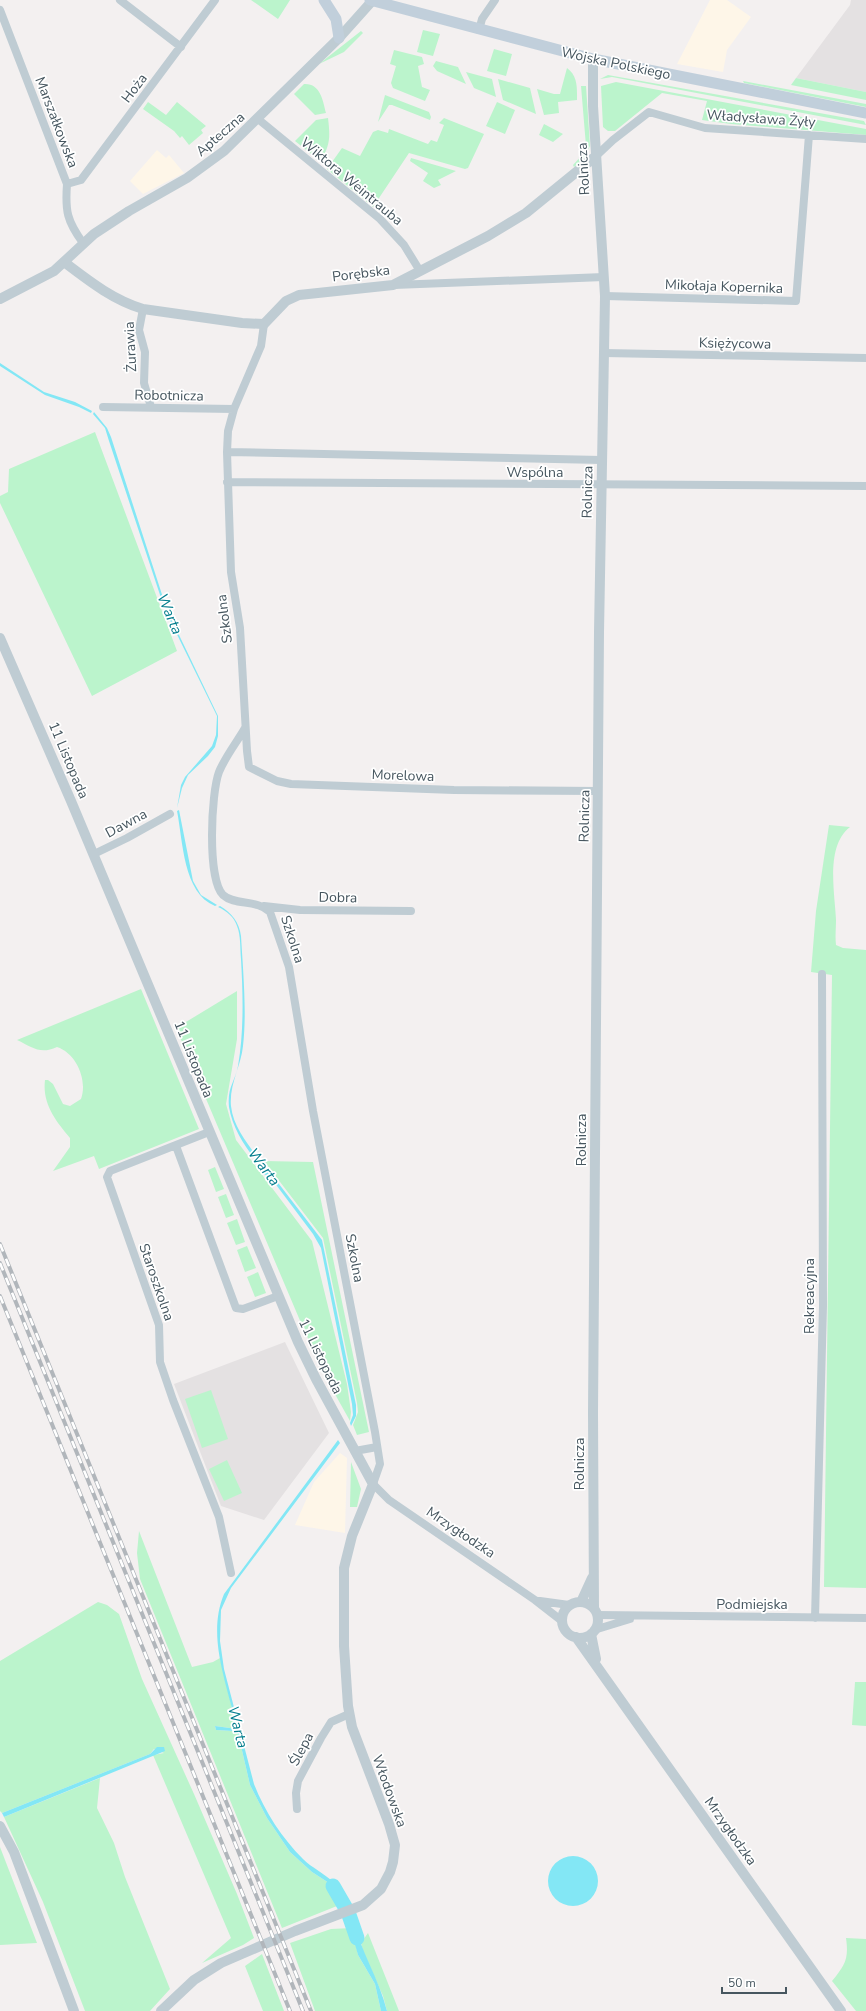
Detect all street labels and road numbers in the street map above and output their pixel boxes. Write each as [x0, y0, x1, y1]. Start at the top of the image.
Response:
street label: Wojska Polskiego [560, 43, 672, 84]
street label: Hoża [117, 70, 152, 107]
street label: Marszałkowska [30, 74, 83, 170]
street label: Władysława Żyły [706, 105, 817, 132]
street label: Apteczna [192, 108, 249, 161]
street label: Wiktora Weintrauba [297, 133, 407, 230]
street label: Rolnicza [573, 142, 594, 196]
street label: Porębska [331, 261, 391, 286]
street label: Mikołaja Kopernika [665, 275, 783, 298]
street label: Żurawia [120, 321, 141, 373]
street label: Księżycowa [699, 333, 771, 354]
street label: Robotnicza [134, 385, 204, 406]
street label: Wspólna [507, 463, 563, 482]
street label: Rolnicza [578, 466, 597, 518]
street label: Szkolna [212, 593, 237, 645]
street label: 11 Listopada [44, 719, 93, 802]
street label: Morelowa [371, 765, 435, 786]
street label: Rolnicza [575, 790, 594, 842]
street label: Dawna [102, 805, 151, 842]
street label: Dobra [318, 888, 358, 907]
street label: Szkolna [276, 913, 309, 965]
street label: 11 Listopada [169, 1018, 218, 1101]
street label: Rolnicza [572, 1114, 591, 1166]
street label: Szkolna [340, 1232, 369, 1284]
street label: Staroszkolna [134, 1241, 179, 1323]
street label: Rekreacyjna [800, 1258, 819, 1334]
street label: 11 Listopada [294, 1315, 347, 1397]
street label: Rolnicza [570, 1438, 589, 1490]
street label: Mrzygłodzka [422, 1502, 499, 1563]
street label: Podmiejska [716, 1595, 788, 1614]
street label: Ślepa [285, 1729, 318, 1769]
street label: Włodowska [368, 1752, 411, 1830]
street label: Mrzygłodzka [700, 1793, 761, 1869]

